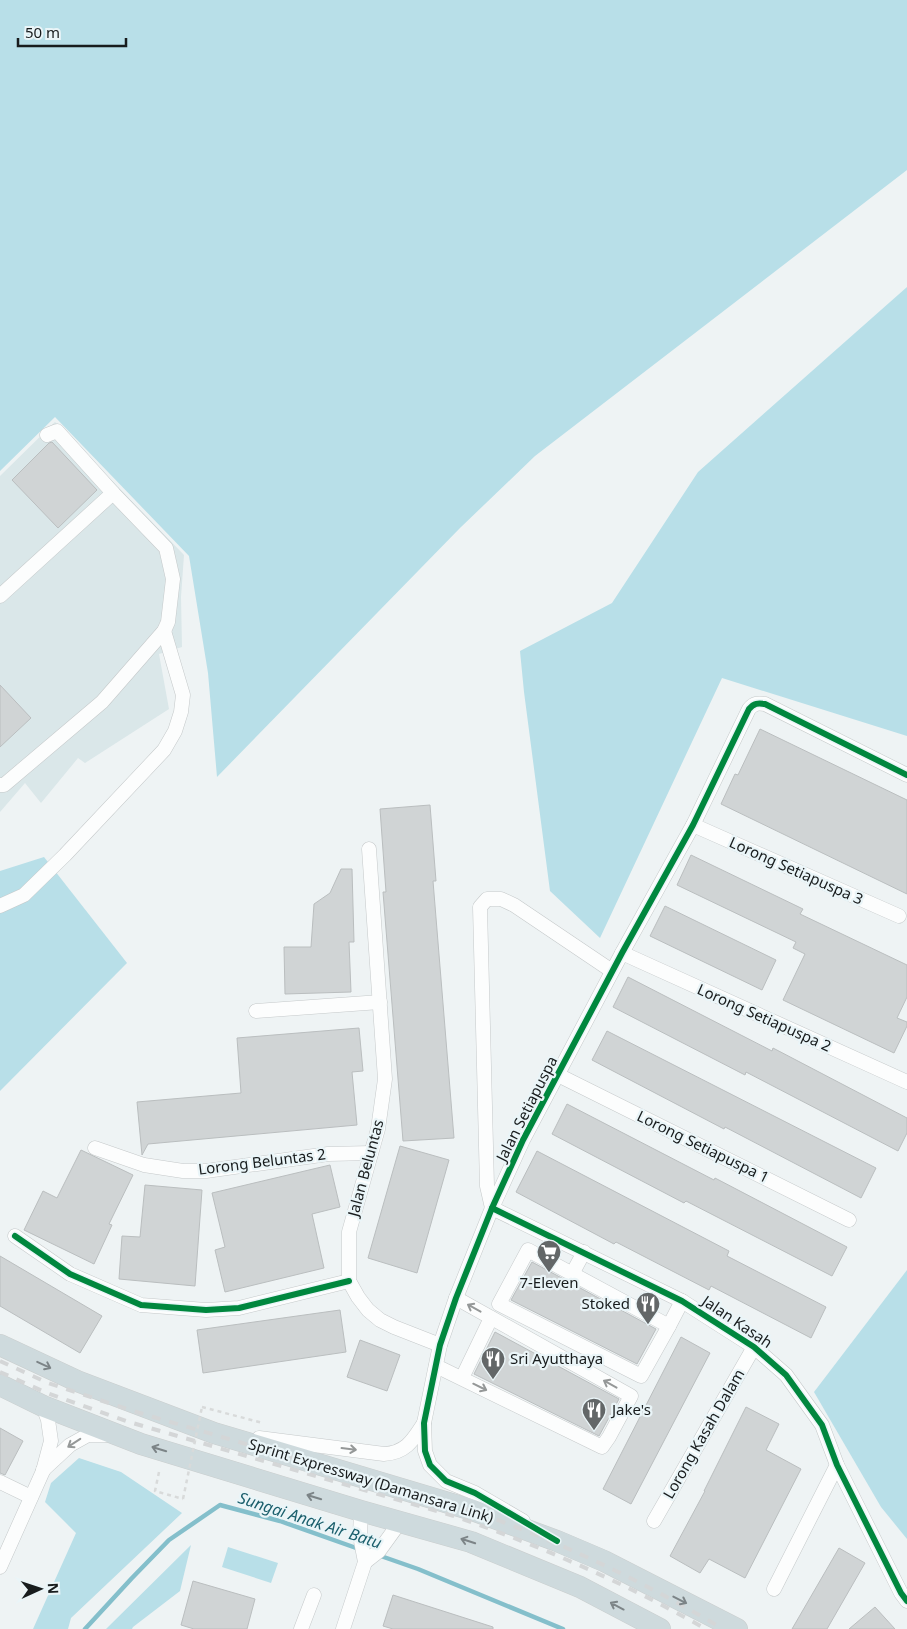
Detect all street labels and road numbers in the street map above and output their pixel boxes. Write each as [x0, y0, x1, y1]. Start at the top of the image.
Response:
street label: Lorong Setiapuspa 3 [726, 832, 866, 909]
street label: Lorong Setiapuspa 2 [694, 979, 834, 1056]
street label: Jalan Setiapuspa [490, 1052, 561, 1166]
street label: Lorong Setiapuspa 1 [634, 1105, 773, 1187]
street label: Jalan Beluntas [342, 1117, 388, 1220]
street label: Lorong Beluntas 2 [197, 1143, 327, 1179]
street label: Jalan Kasah [697, 1289, 777, 1352]
street label: Lorong Kasah Dalam [658, 1365, 748, 1502]
street label: Sprint Expressway (Damansara Link) [246, 1433, 496, 1527]

